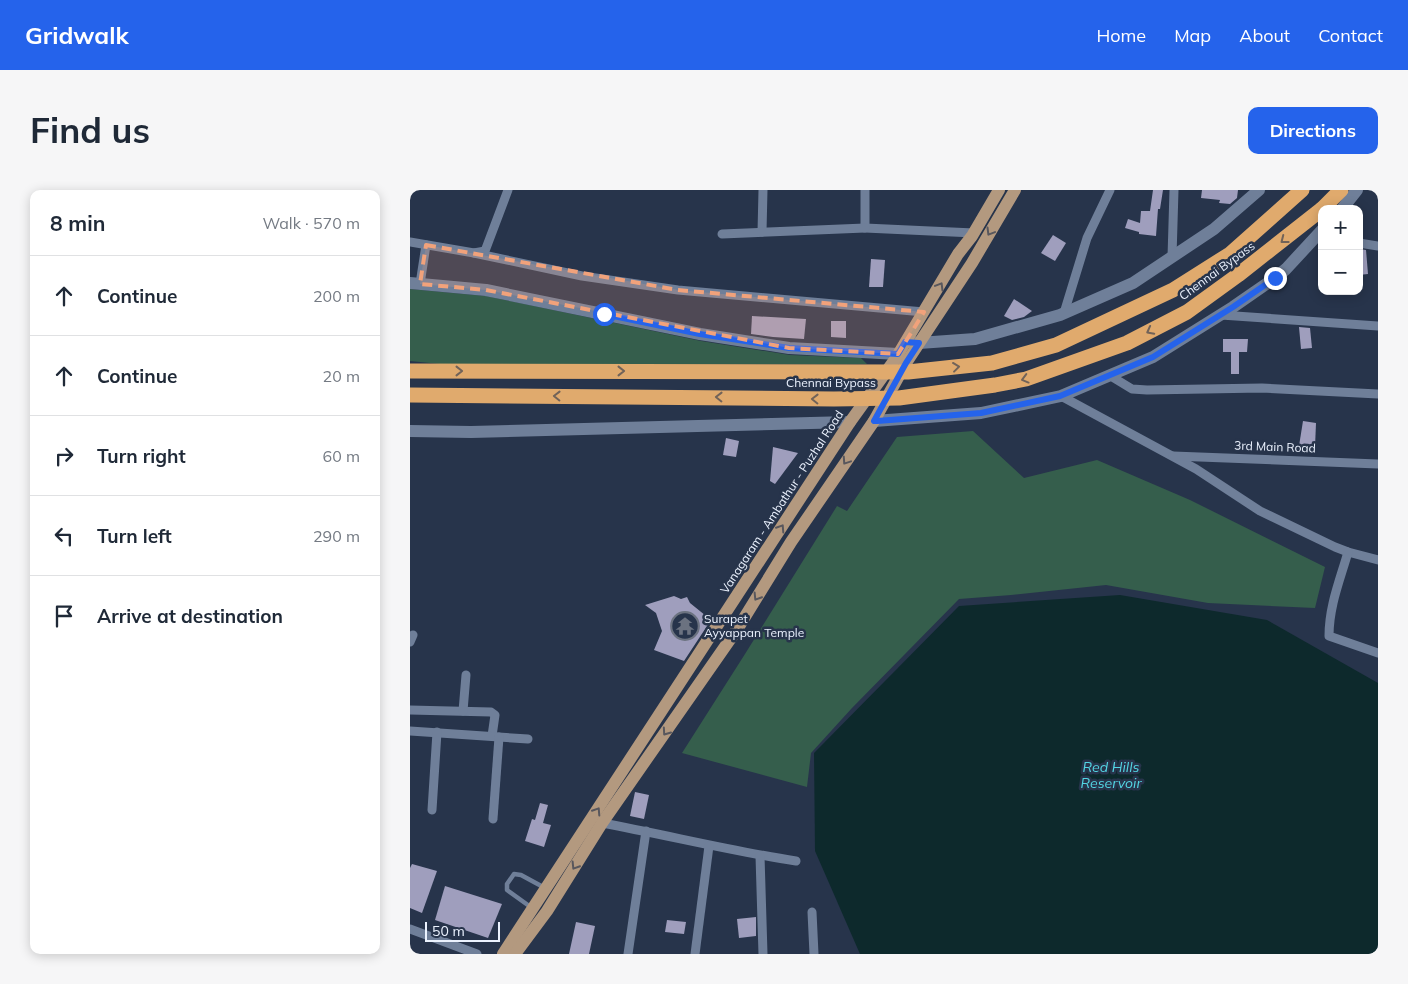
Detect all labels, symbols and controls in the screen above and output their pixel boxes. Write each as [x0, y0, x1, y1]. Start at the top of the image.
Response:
text: Gridwalk [25, 20, 129, 50]
text: Home [1096, 24, 1146, 47]
text: Map [1174, 24, 1211, 47]
text: About [1239, 24, 1290, 47]
text: Contact [1318, 24, 1383, 47]
button: Directions [1248, 107, 1378, 154]
text: Find us [30, 108, 150, 152]
map controls [1318, 205, 1363, 295]
button: + [1318, 205, 1363, 250]
text: 8 min [50, 210, 105, 236]
text: Walk · 570 m [262, 213, 360, 233]
one-way arrow [987, 227, 997, 236]
one-way arrow [1281, 234, 1290, 242]
street label: Chennai Bypass [1176, 238, 1257, 303]
button: − [1318, 250, 1363, 295]
route end [1264, 267, 1287, 290]
icon: ahead [50, 282, 78, 310]
one-way arrow [933, 282, 943, 291]
text: Continue [97, 284, 177, 308]
text: 200 m [313, 286, 360, 306]
route start [593, 303, 616, 326]
one-way arrow [1146, 325, 1155, 335]
icon: ahead [50, 362, 78, 390]
one-way arrow [952, 362, 960, 373]
text: Continue [97, 364, 177, 388]
text: 20 m [323, 366, 360, 386]
one-way arrow [455, 366, 463, 376]
one-way arrow [618, 366, 625, 376]
one-way arrow [1021, 373, 1029, 383]
street label: Chennai Bypass [786, 375, 876, 390]
one-way arrow [552, 391, 560, 401]
one-way arrow [715, 392, 722, 402]
one-way arrow [811, 394, 818, 404]
street label: Vanagaram - Ambathur - Puzhal Road [717, 407, 846, 596]
street label: 3rd Main Road [1234, 438, 1316, 455]
icon: right [50, 442, 78, 470]
text: Turn right [97, 444, 186, 468]
text: 60 m [323, 446, 360, 466]
one-way arrow [843, 456, 852, 465]
icon: left [50, 522, 78, 550]
text: Turn left [97, 524, 172, 548]
one-way arrow [775, 524, 784, 534]
text: 290 m [313, 526, 360, 546]
one-way arrow [754, 592, 764, 601]
icon: arrive [50, 602, 78, 630]
text: Arrive at destination [97, 604, 283, 628]
temple icon: Surapet Ayyappan Temple [670, 611, 700, 641]
place label: Surapet Ayyappan Temple [704, 611, 804, 640]
one-way arrow [663, 726, 672, 735]
water label: Red Hills Reservoir [1081, 758, 1142, 792]
one-way arrow [591, 807, 600, 817]
one-way arrow [571, 860, 581, 869]
scale bar [425, 919, 500, 942]
text: 50 m [432, 922, 465, 940]

